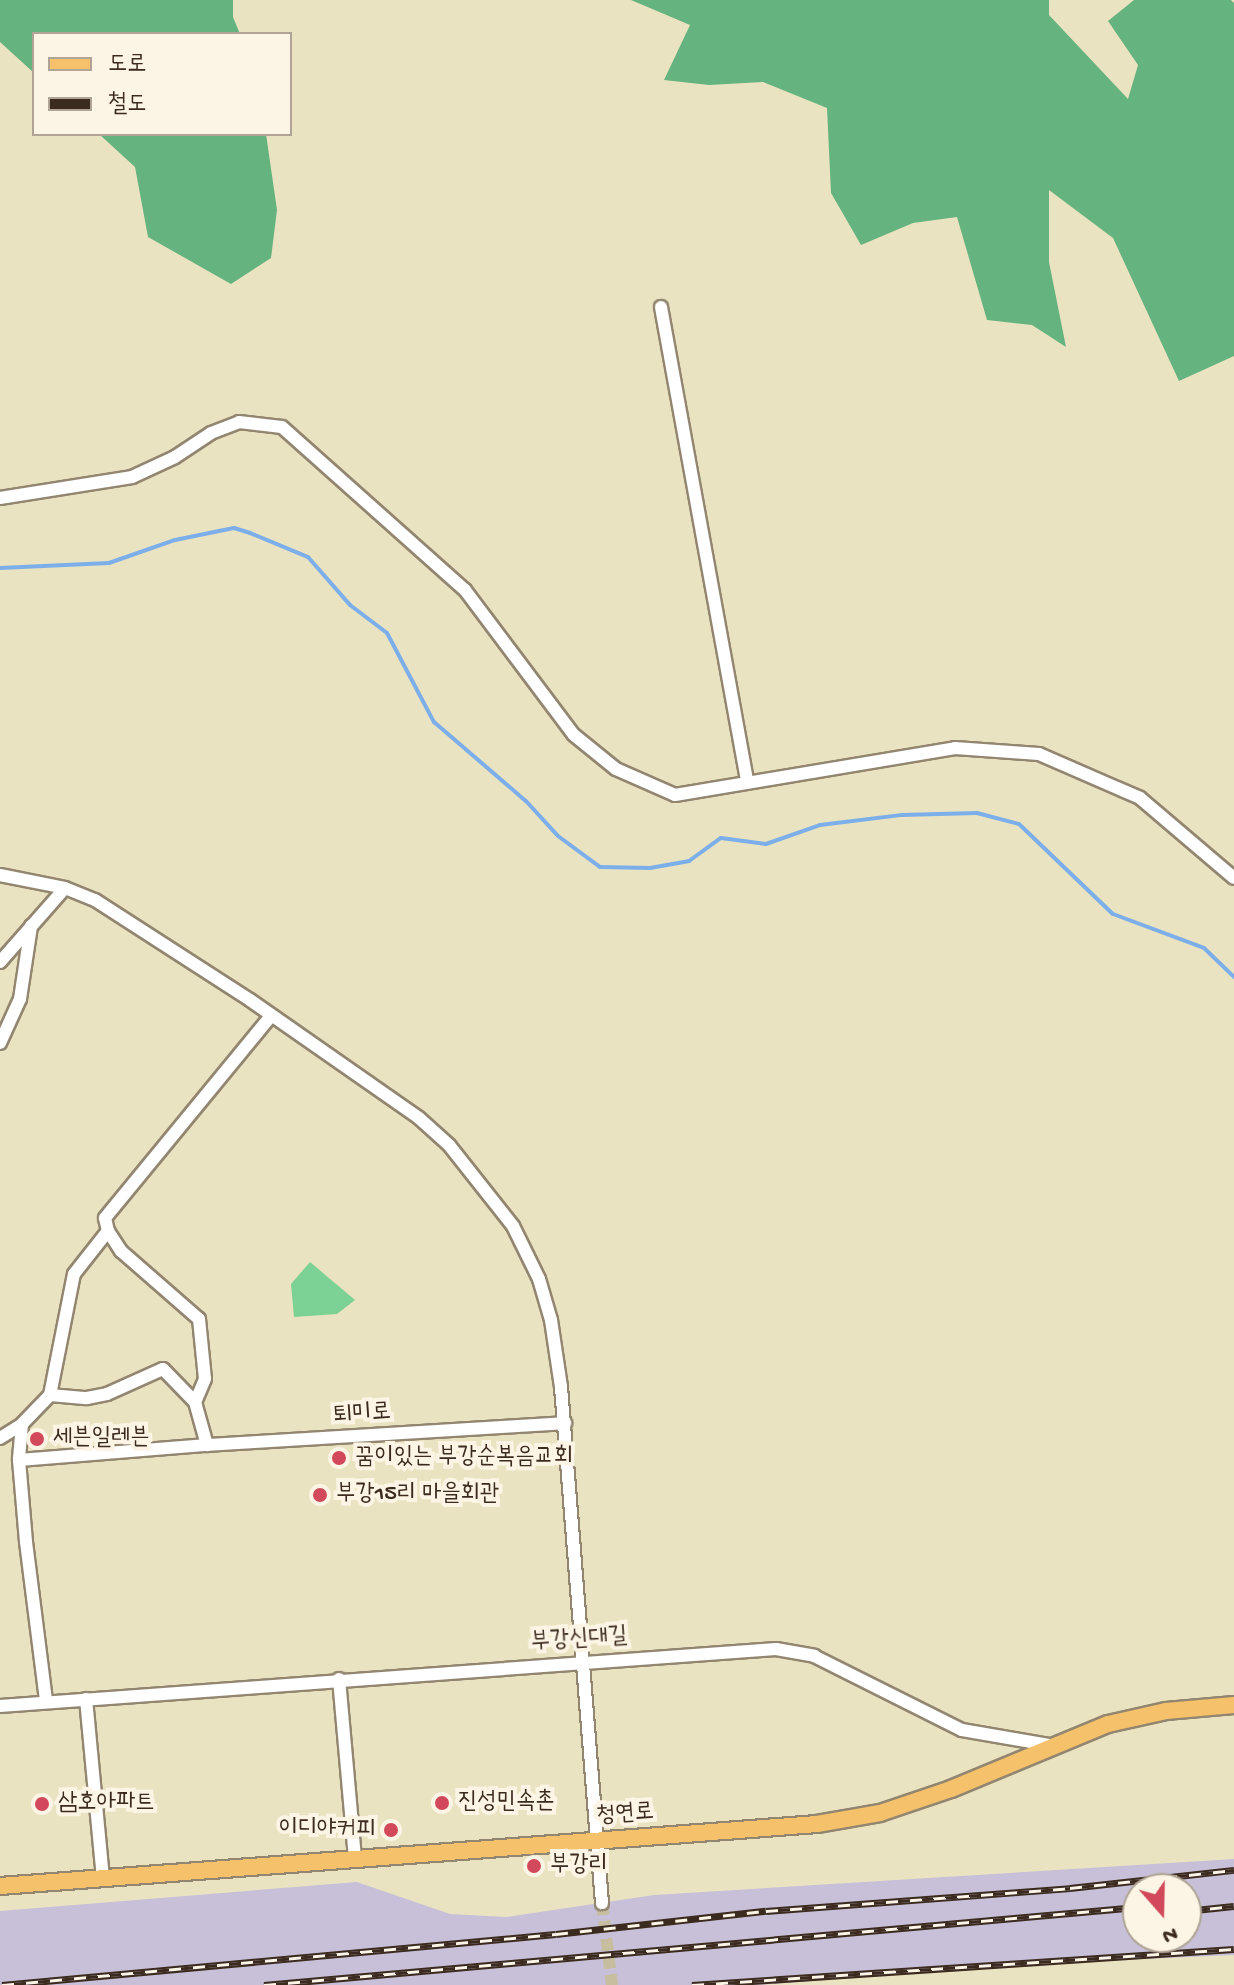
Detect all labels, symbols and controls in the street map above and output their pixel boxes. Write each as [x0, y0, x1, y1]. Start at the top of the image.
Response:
legend [32, 32, 292, 136]
text: 도로 [108, 51, 147, 80]
text: 철도 [108, 91, 147, 120]
street label: 퇴미로 [332, 1399, 392, 1431]
place label: 세븐일레븐 [53, 1425, 150, 1453]
marker: 세븐일레븐 [28, 1430, 46, 1448]
place label: 꿈이있는 부강순복음교회 [355, 1444, 573, 1472]
marker: 꿈이있는 부강순복음교회 [330, 1449, 348, 1467]
place label: 부강15리 마을회관 [336, 1481, 499, 1509]
marker: 부강15리 마을회관 [311, 1486, 329, 1504]
street label: 부강신대길 [530, 1622, 628, 1658]
place label: 진성민속촌 [458, 1789, 555, 1817]
place label: 삼호아파트 [58, 1790, 155, 1818]
marker: 진성민속촌 [433, 1794, 451, 1812]
marker: 삼호아파트 [33, 1795, 51, 1813]
street label: 청연로 [595, 1799, 655, 1831]
place label: 이디야커피 [278, 1816, 375, 1844]
marker: 이디야커피 [382, 1821, 400, 1839]
place label: 부강리 [550, 1852, 608, 1880]
marker: 부강리 [525, 1857, 543, 1875]
north arrow [1122, 1873, 1202, 1953]
text: N [1158, 1919, 1181, 1948]

